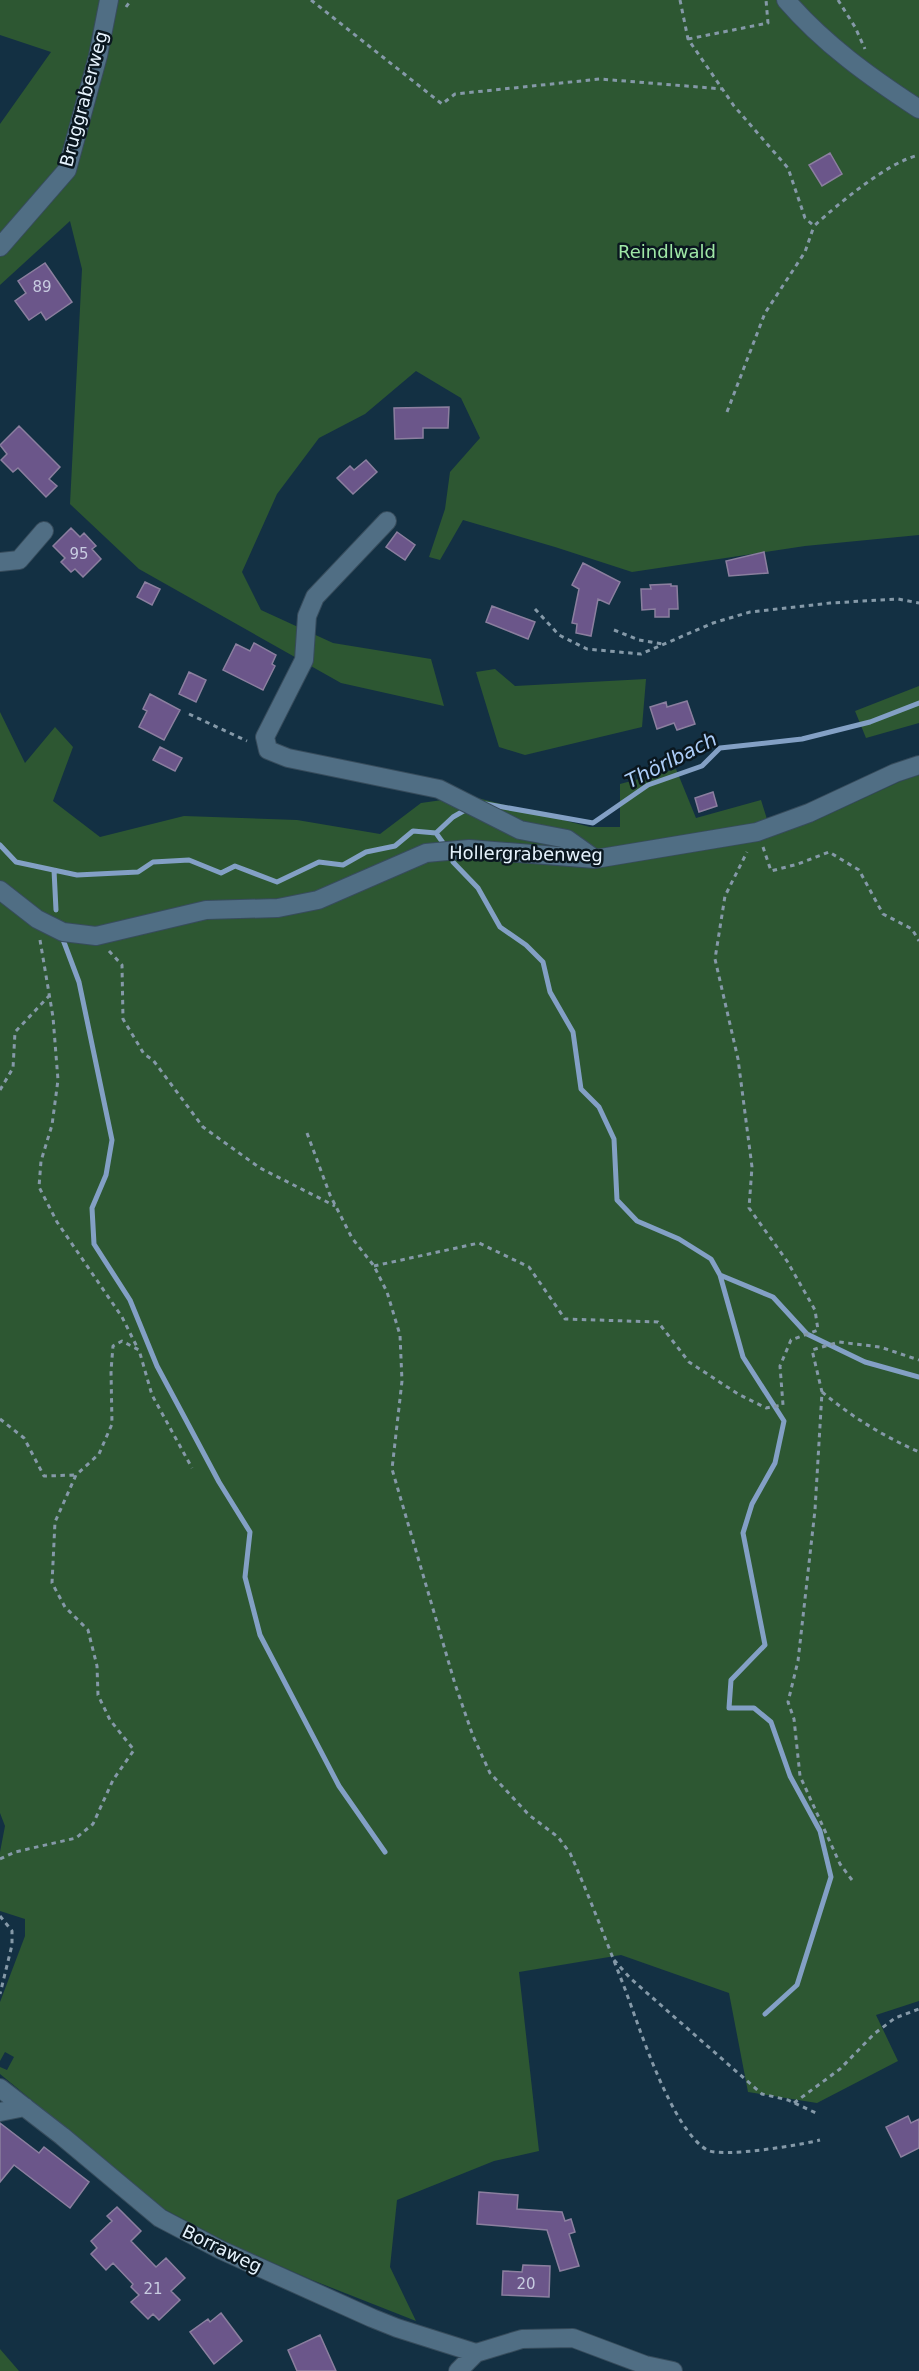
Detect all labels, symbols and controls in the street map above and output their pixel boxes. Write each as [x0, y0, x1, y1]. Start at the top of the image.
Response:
street label: Bruggraberweg [55, 29, 112, 169]
park label: Reindlwald [618, 241, 716, 262]
house number: 89 [32, 278, 52, 296]
house number: 95 [69, 545, 89, 563]
water label: Thörlbach [621, 727, 721, 793]
street label: Hollergrabenweg [449, 842, 603, 865]
street label: Borraweg [179, 2220, 266, 2277]
house number: 20 [516, 2275, 536, 2293]
house number: 21 [143, 2280, 163, 2298]

